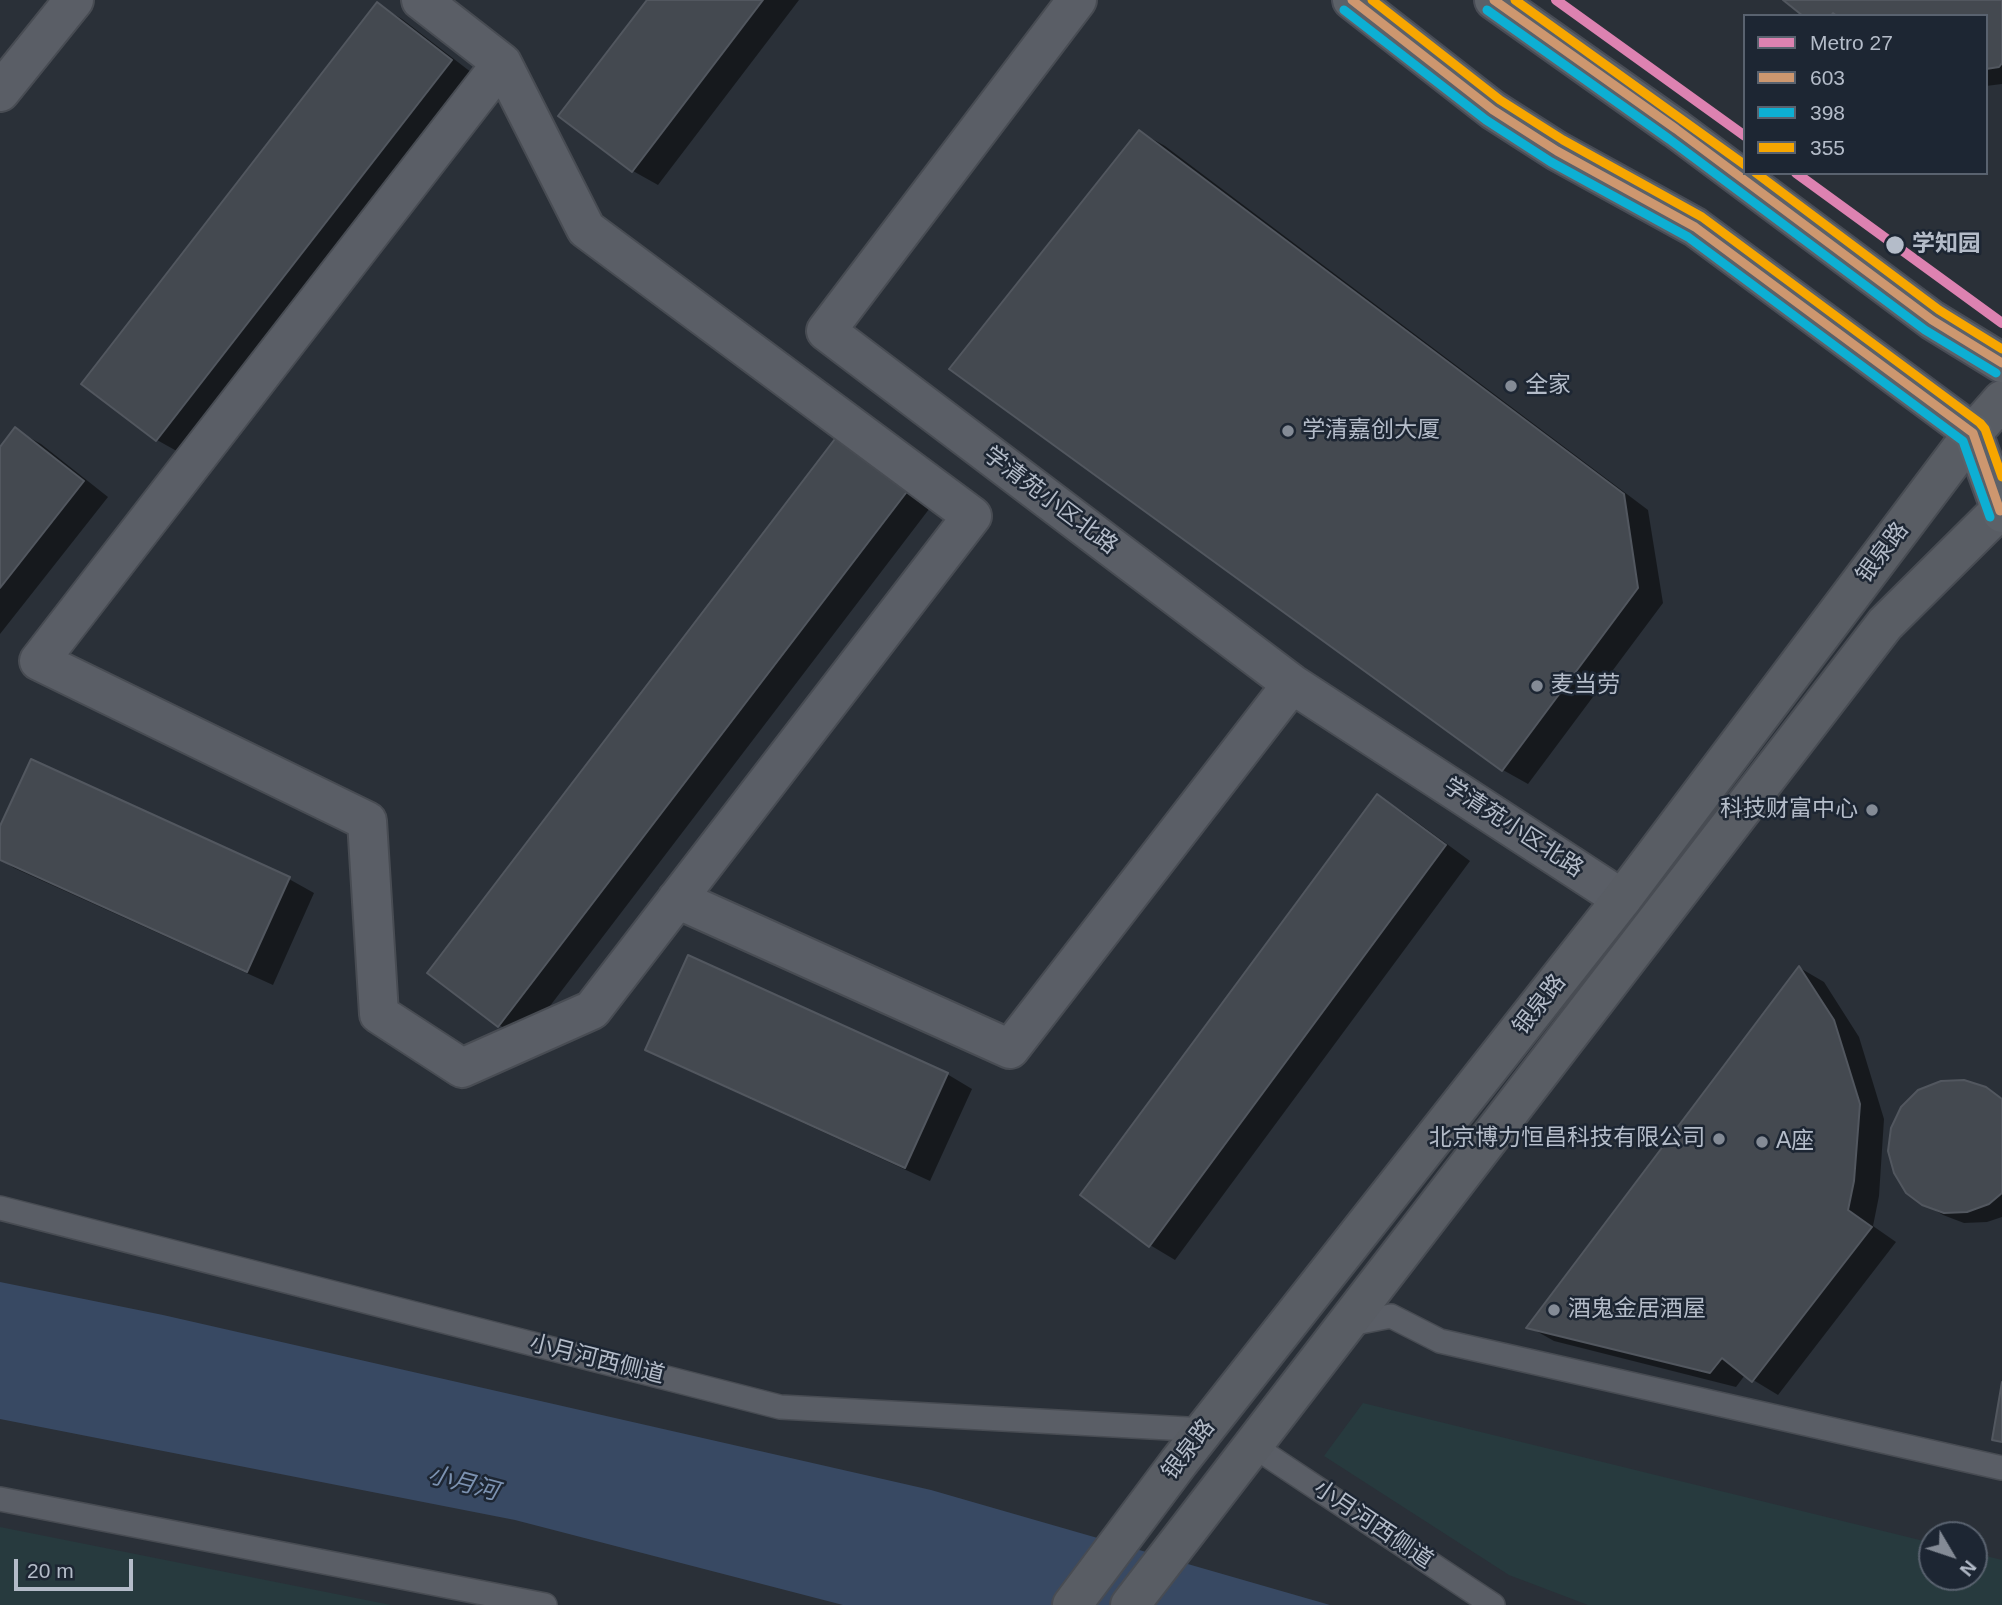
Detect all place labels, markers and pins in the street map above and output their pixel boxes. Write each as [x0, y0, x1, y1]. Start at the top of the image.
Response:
place label: 学知园 [1912, 231, 1981, 259]
marker: 学知园 [1884, 234, 1906, 256]
place label: 全家 [1525, 372, 1571, 400]
marker: 全家 [1503, 378, 1519, 394]
place label: 学清嘉创大厦 [1302, 417, 1440, 445]
marker: 学清嘉创大厦 [1280, 423, 1296, 439]
place label: 麦当劳 [1551, 672, 1620, 700]
marker: 麦当劳 [1529, 678, 1545, 694]
place label: 科技财富中心 [1720, 796, 1858, 824]
marker: 科技财富中心 [1864, 802, 1880, 818]
place label: 北京博力恒昌科技有限公司 [1429, 1125, 1705, 1153]
place label: A座 [1776, 1128, 1814, 1156]
marker: 北京博力恒昌科技有限公司 [1711, 1131, 1727, 1147]
marker: A座 [1754, 1134, 1770, 1150]
place label: 酒鬼金居酒屋 [1568, 1296, 1706, 1324]
marker: 酒鬼金居酒屋 [1546, 1302, 1562, 1318]

